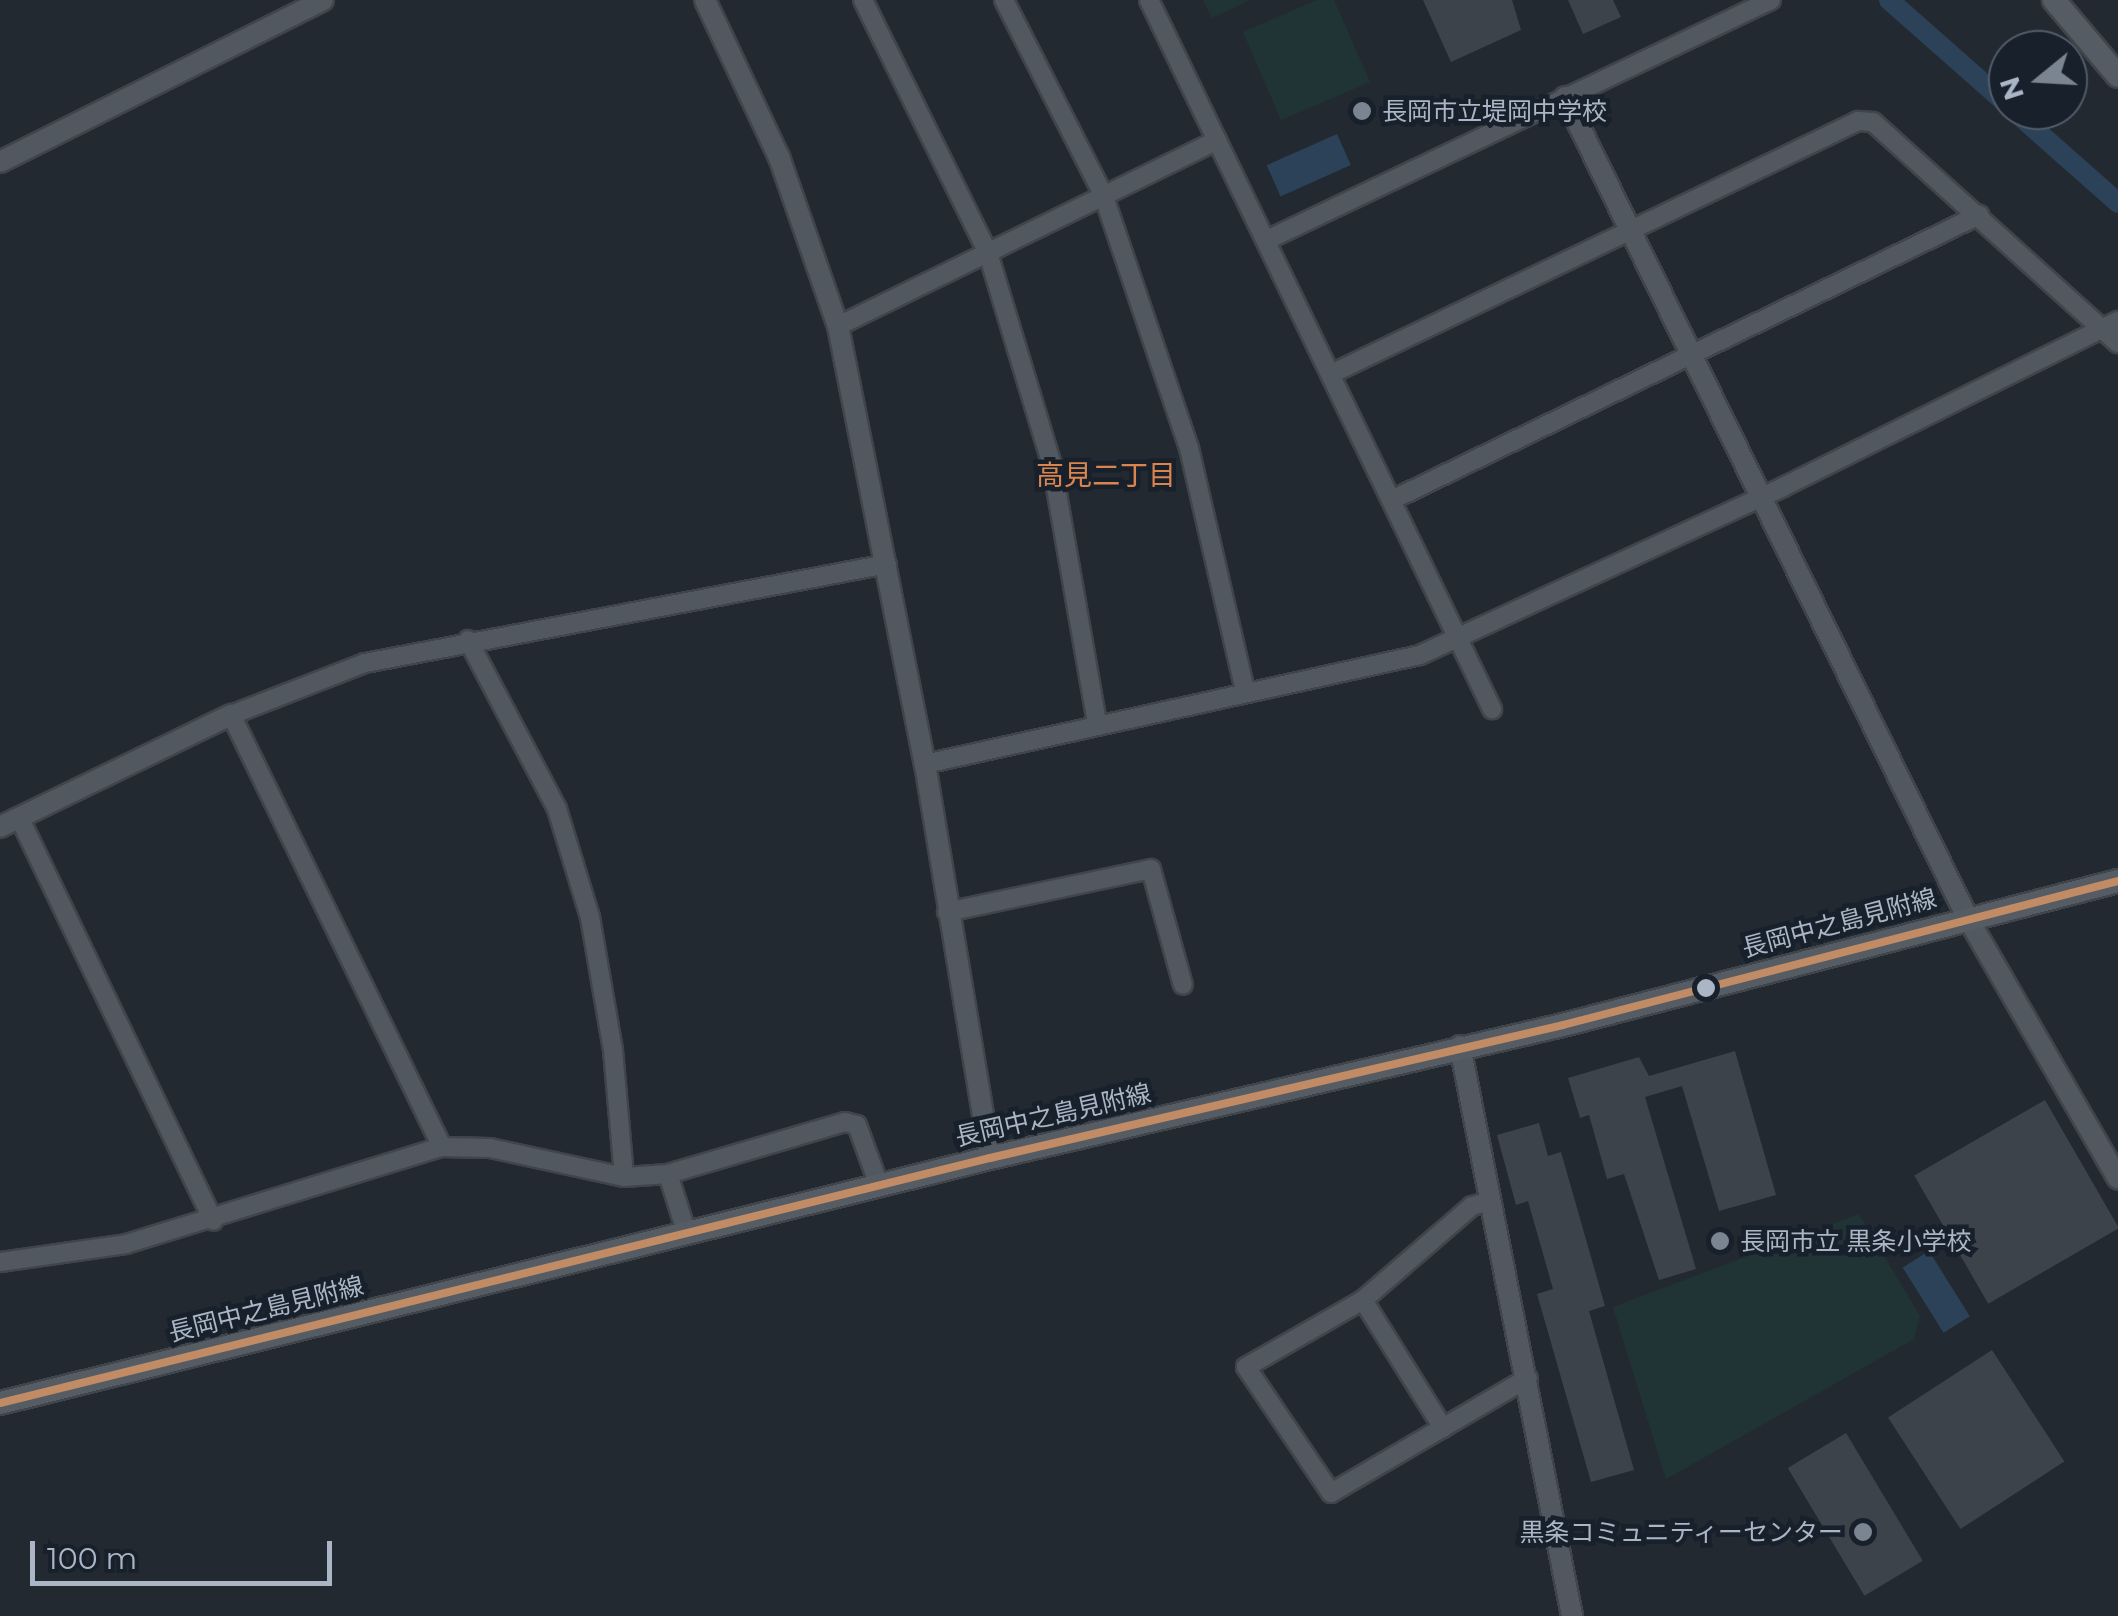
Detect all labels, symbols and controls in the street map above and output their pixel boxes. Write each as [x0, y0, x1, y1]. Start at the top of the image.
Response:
north arrow [1988, 30, 2088, 130]
text: N [1992, 73, 2031, 105]
place label: 長岡市立堤岡中学校 [1382, 96, 1607, 126]
marker: 長岡市立堤岡中学校 [1351, 100, 1373, 122]
district label: 高見二丁目 [1036, 458, 1176, 492]
street label: 長岡中之島見附線 [1739, 883, 1939, 963]
unlabelled marker [1696, 978, 1716, 998]
street label: 長岡中之島見附線 [952, 1078, 1154, 1152]
place label: 長岡市立 黒条小学校 [1740, 1226, 1972, 1256]
marker: 長岡市立 黒条小学校 [1709, 1230, 1731, 1252]
street label: 長岡中之島見附線 [165, 1270, 367, 1348]
place label: 黒条コミュニティーセンター [1518, 1517, 1843, 1547]
scale bar [35, 1521, 338, 1583]
marker: 黒条コミュニティーセンター [1852, 1521, 1874, 1543]
text: 100 m [47, 1540, 137, 1577]

